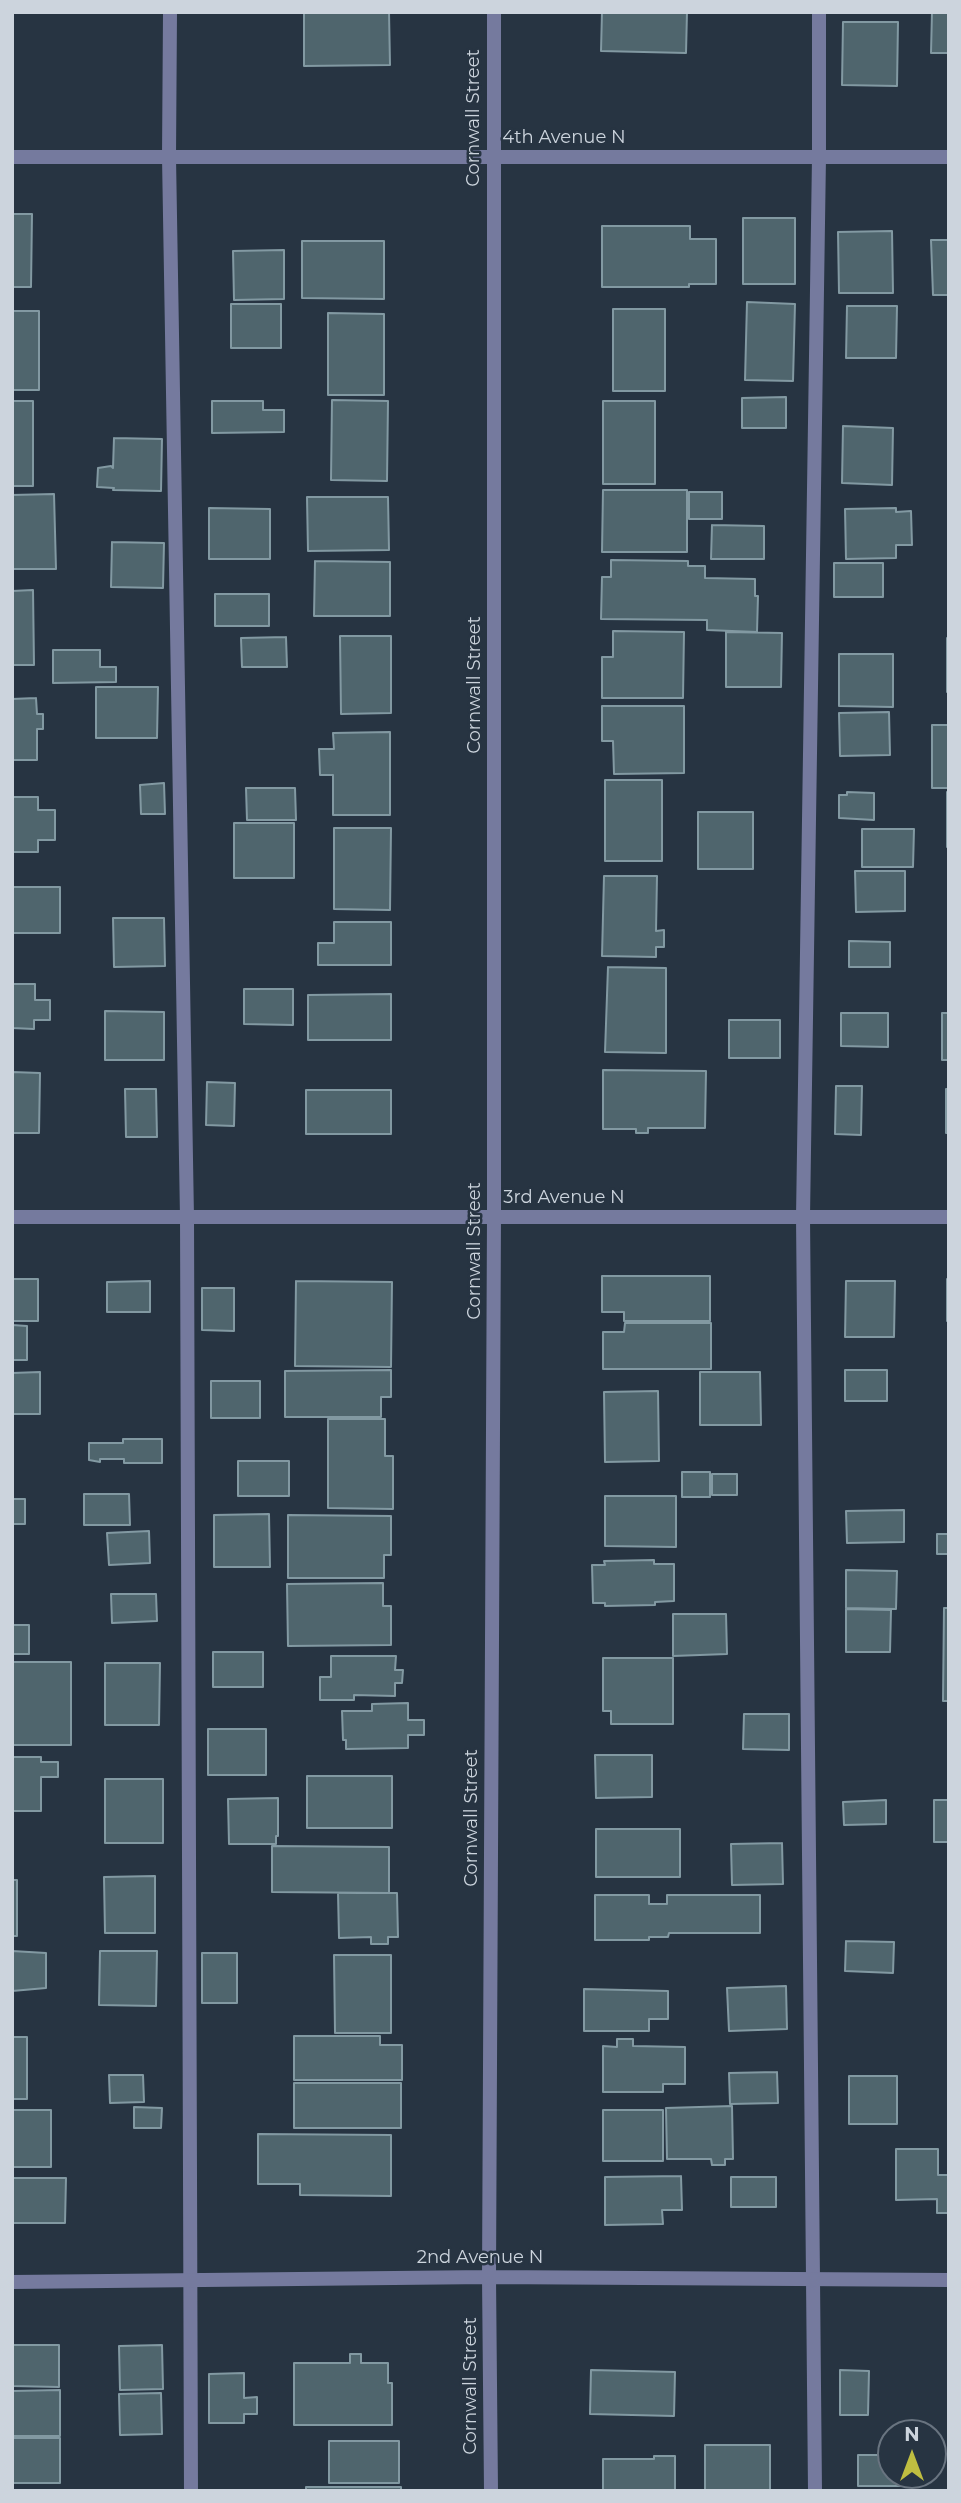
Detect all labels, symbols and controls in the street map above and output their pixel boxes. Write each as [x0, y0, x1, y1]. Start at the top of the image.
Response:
street label: Cornwall Street [463, 49, 485, 187]
street label: 4th Avenue N [502, 127, 626, 149]
street label: Cornwall Street [464, 616, 486, 754]
street label: Cornwall Street [464, 1182, 486, 1320]
street label: 3rd Avenue N [503, 1187, 625, 1209]
street label: Cornwall Street [461, 1749, 483, 1887]
street label: 2nd Avenue N [417, 2247, 543, 2269]
street label: Cornwall Street [460, 2317, 482, 2455]
north arrow [877, 2419, 947, 2489]
text: N [904, 2423, 920, 2446]

